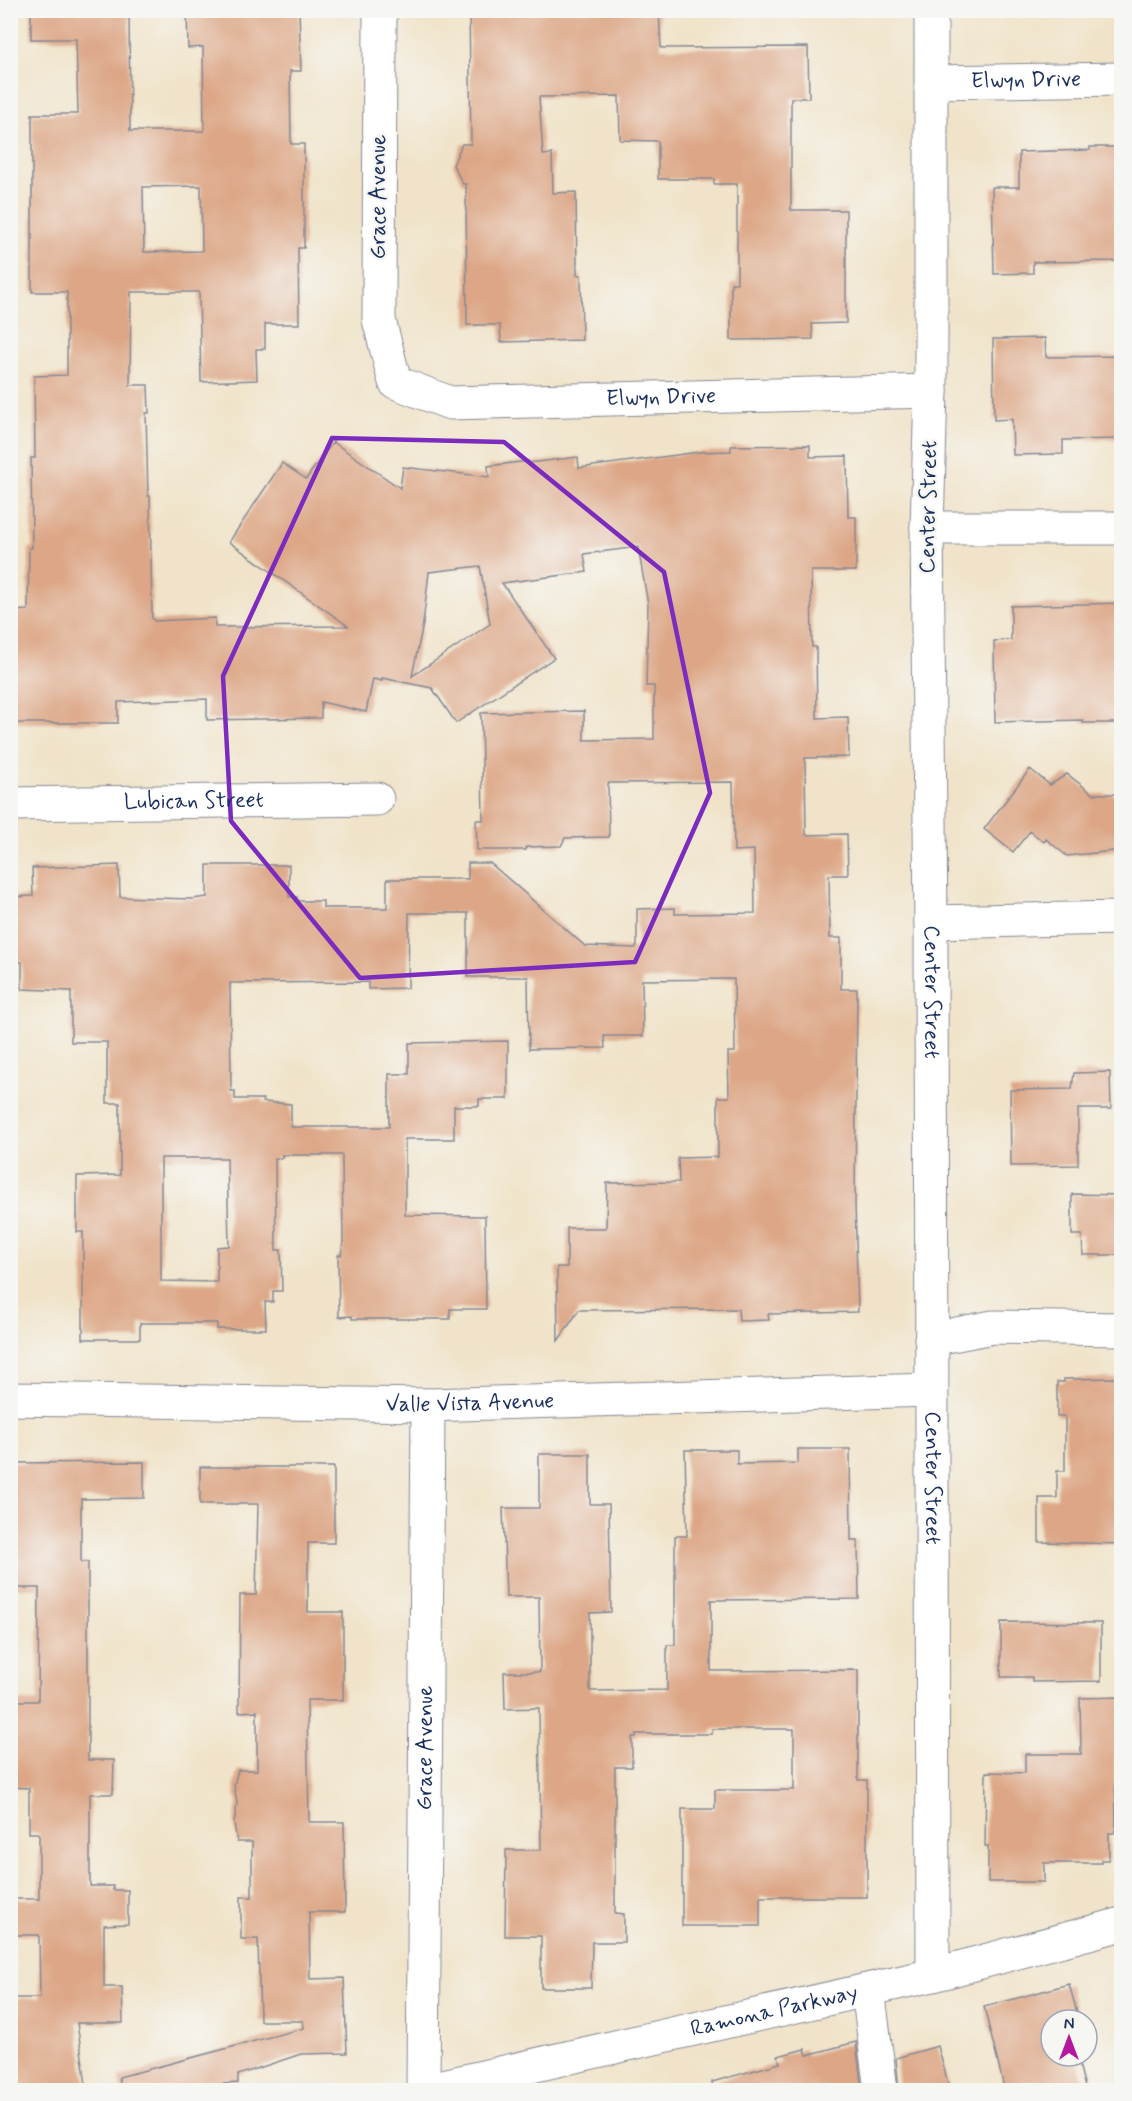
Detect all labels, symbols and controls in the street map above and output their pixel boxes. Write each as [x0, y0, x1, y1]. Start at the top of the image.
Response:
street label: Elwyn Drive [971, 66, 1081, 95]
street label: Grace Avenue [365, 135, 393, 259]
street label: Elwyn Drive [606, 382, 716, 413]
street label: Center Street [914, 440, 944, 574]
street label: Lubican Street [124, 787, 264, 816]
street label: Center Street [917, 925, 945, 1059]
street label: Valle Vista Avenue [385, 1387, 555, 1419]
street label: Center Street [918, 1411, 946, 1545]
street label: Grace Avenue [411, 1685, 440, 1811]
street label: Ramona Parkway [688, 1978, 861, 2043]
north arrow [1039, 2008, 1099, 2068]
text: N [1064, 2014, 1074, 2035]

